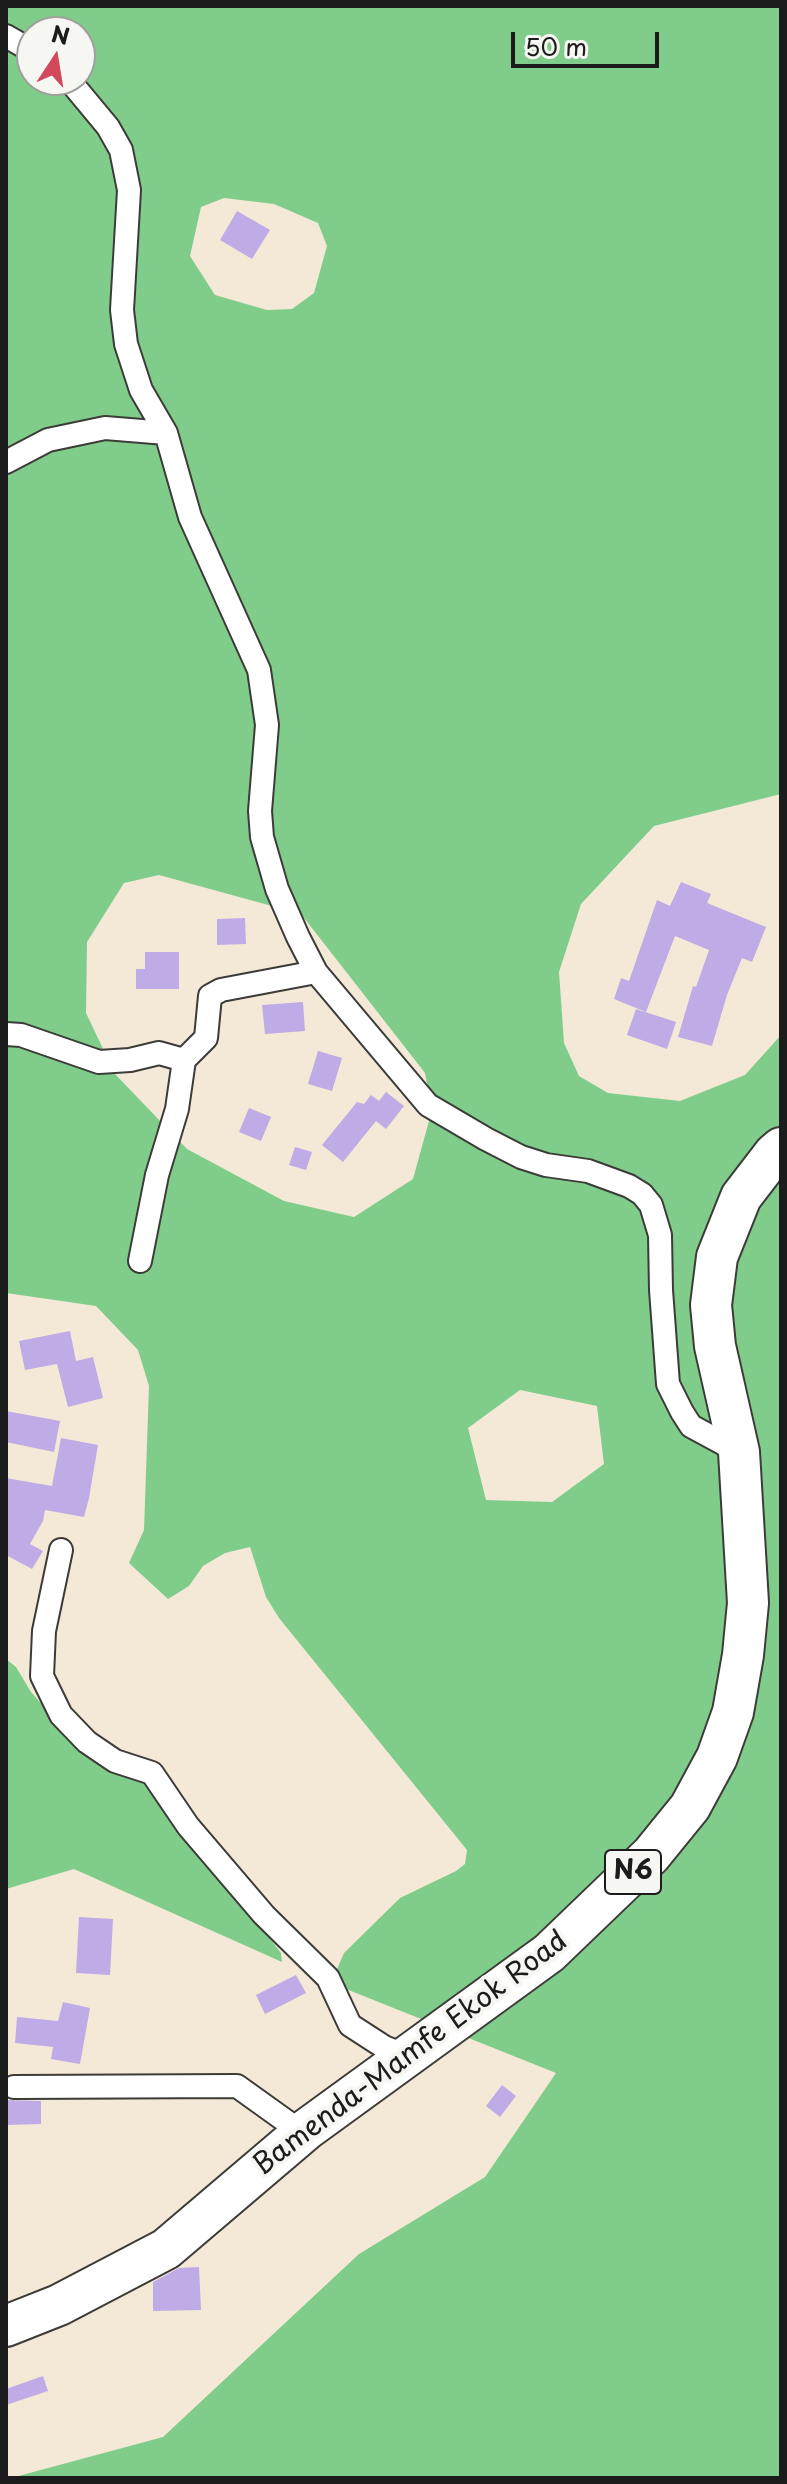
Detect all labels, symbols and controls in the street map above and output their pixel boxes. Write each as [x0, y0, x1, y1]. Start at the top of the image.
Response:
north arrow [16, 16, 96, 96]
text: N [49, 16, 73, 52]
scale bar [515, 16, 663, 66]
text: 50 m [525, 28, 587, 64]
road number: N6 [605, 1850, 661, 1894]
street label: Bamenda-Mamfe Ekok Road [247, 1925, 575, 2183]

